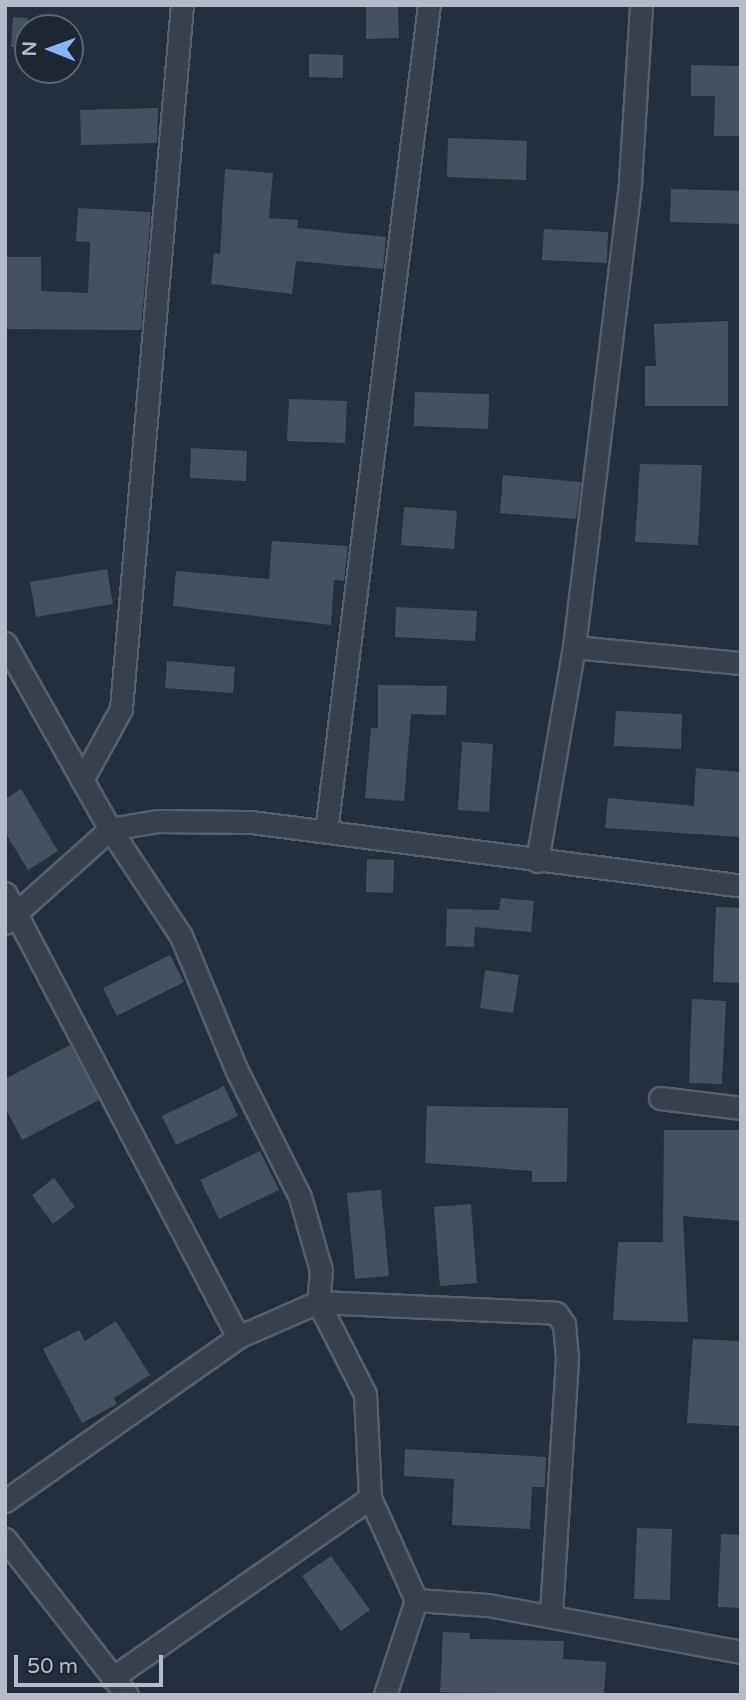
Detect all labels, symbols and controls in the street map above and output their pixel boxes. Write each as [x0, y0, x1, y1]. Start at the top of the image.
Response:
north arrow [14, 14, 84, 84]
text: N [19, 41, 41, 56]
scale bar [18, 1640, 166, 1684]
text: 50 m [27, 1654, 78, 1679]

